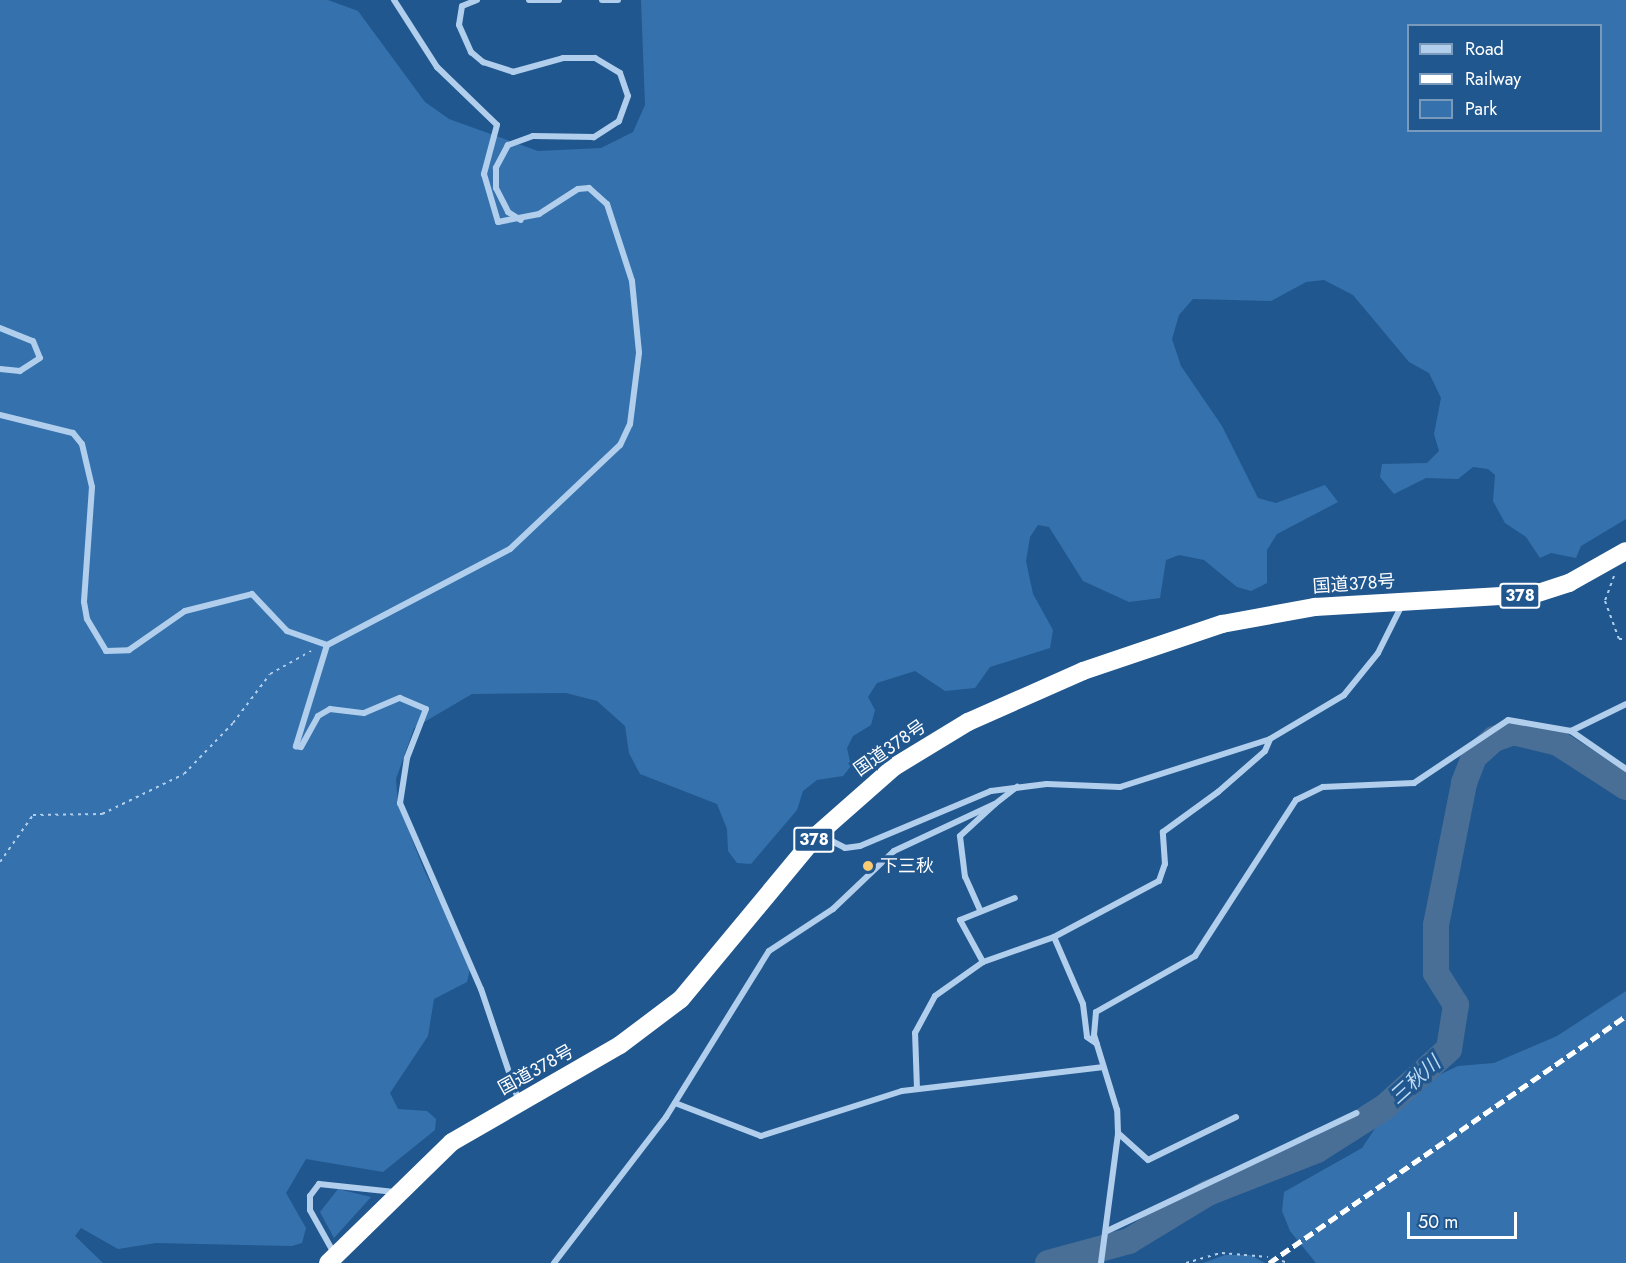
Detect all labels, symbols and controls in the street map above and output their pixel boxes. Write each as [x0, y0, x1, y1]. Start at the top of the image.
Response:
legend [1407, 24, 1602, 132]
text: Road [1465, 36, 1504, 62]
text: Railway [1465, 66, 1521, 92]
text: Park [1465, 96, 1497, 122]
street label: 国道378号 [1312, 570, 1396, 598]
road number: 378 [1499, 583, 1541, 609]
street label: 国道378号 [850, 715, 930, 781]
road number: 378 [793, 827, 835, 853]
place label: 下三秋 [880, 855, 934, 877]
marker: 下三秋 [861, 859, 875, 873]
street label: 国道378号 [495, 1040, 577, 1100]
water label: 三秋川 [1385, 1051, 1445, 1109]
scale bar [1410, 1200, 1520, 1238]
text: 50 m [1418, 1209, 1458, 1235]

